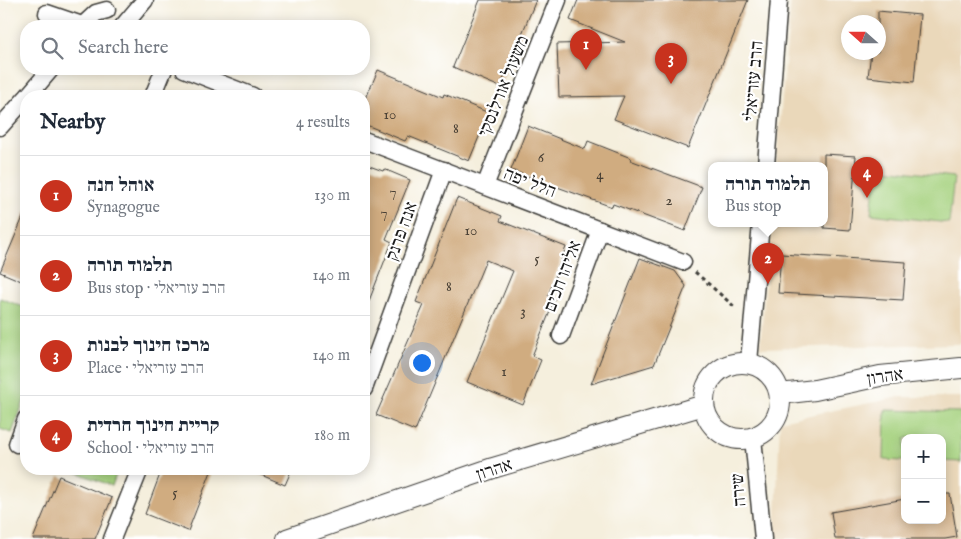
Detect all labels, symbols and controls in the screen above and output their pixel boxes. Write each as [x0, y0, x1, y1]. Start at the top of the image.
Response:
north arrow [841, 15, 886, 60]
search box [20, 20, 370, 75]
pin: 1 [570, 29, 602, 70]
street label: משעול אורלנסקי [474, 32, 535, 141]
icon: search [38, 34, 66, 62]
text: Search here [78, 36, 169, 60]
street label: הרב עזריאלי [740, 40, 769, 122]
pin: 3 [655, 43, 687, 84]
house number: 10 [384, 105, 396, 124]
text: Nearby [40, 109, 105, 136]
text: 4 results [296, 113, 350, 133]
house number: 8 [453, 119, 459, 138]
house number: 6 [538, 148, 545, 167]
pin: 4 [851, 157, 883, 198]
popup [708, 162, 828, 227]
street label: הלל יפה [500, 163, 559, 204]
house number: 4 [596, 165, 604, 184]
text: תלמוד תורה [725, 173, 811, 197]
text: אוהל חנה [87, 174, 154, 198]
house number: 7 [389, 182, 397, 201]
text: 1 [53, 186, 59, 206]
text: 130 m [314, 186, 350, 206]
house number: 2 [665, 191, 673, 210]
text: Bus stop [725, 197, 781, 217]
text: Synagogue [87, 198, 160, 218]
street label: אנה פרנק [381, 199, 424, 264]
house number: 7 [380, 203, 388, 222]
house number: 10 [465, 221, 477, 240]
street label: אליהו חכים [539, 238, 588, 315]
pin: 2 [752, 243, 784, 284]
house number: 5 [534, 249, 540, 268]
text: תלמוד תורה [87, 254, 173, 278]
text: 2 [52, 266, 60, 286]
text: 140 m [312, 266, 350, 286]
house number: 8 [446, 277, 452, 296]
text: Bus stop · הרב עזריאלי [87, 279, 226, 299]
house number: 3 [520, 302, 526, 321]
text: מרכז חינוך לבנות [87, 334, 210, 358]
text: 3 [53, 346, 59, 366]
text: 140 m [312, 346, 350, 366]
your location [409, 350, 435, 376]
text: Place · הרב עזריאלי [87, 359, 204, 379]
house number: 1 [501, 362, 507, 381]
street label: אהרון [865, 364, 905, 391]
text: קריית חינוך חרדית [87, 414, 220, 438]
text: 4 [52, 426, 60, 446]
text: 180 m [314, 426, 350, 446]
map controls [901, 434, 946, 524]
button: + [901, 434, 946, 479]
text: School · הרב עזריאלי [87, 439, 214, 459]
street label: אהרון [473, 454, 515, 487]
street label: שירה [727, 472, 752, 508]
button: − [901, 479, 946, 524]
house number: 5 [172, 483, 178, 502]

